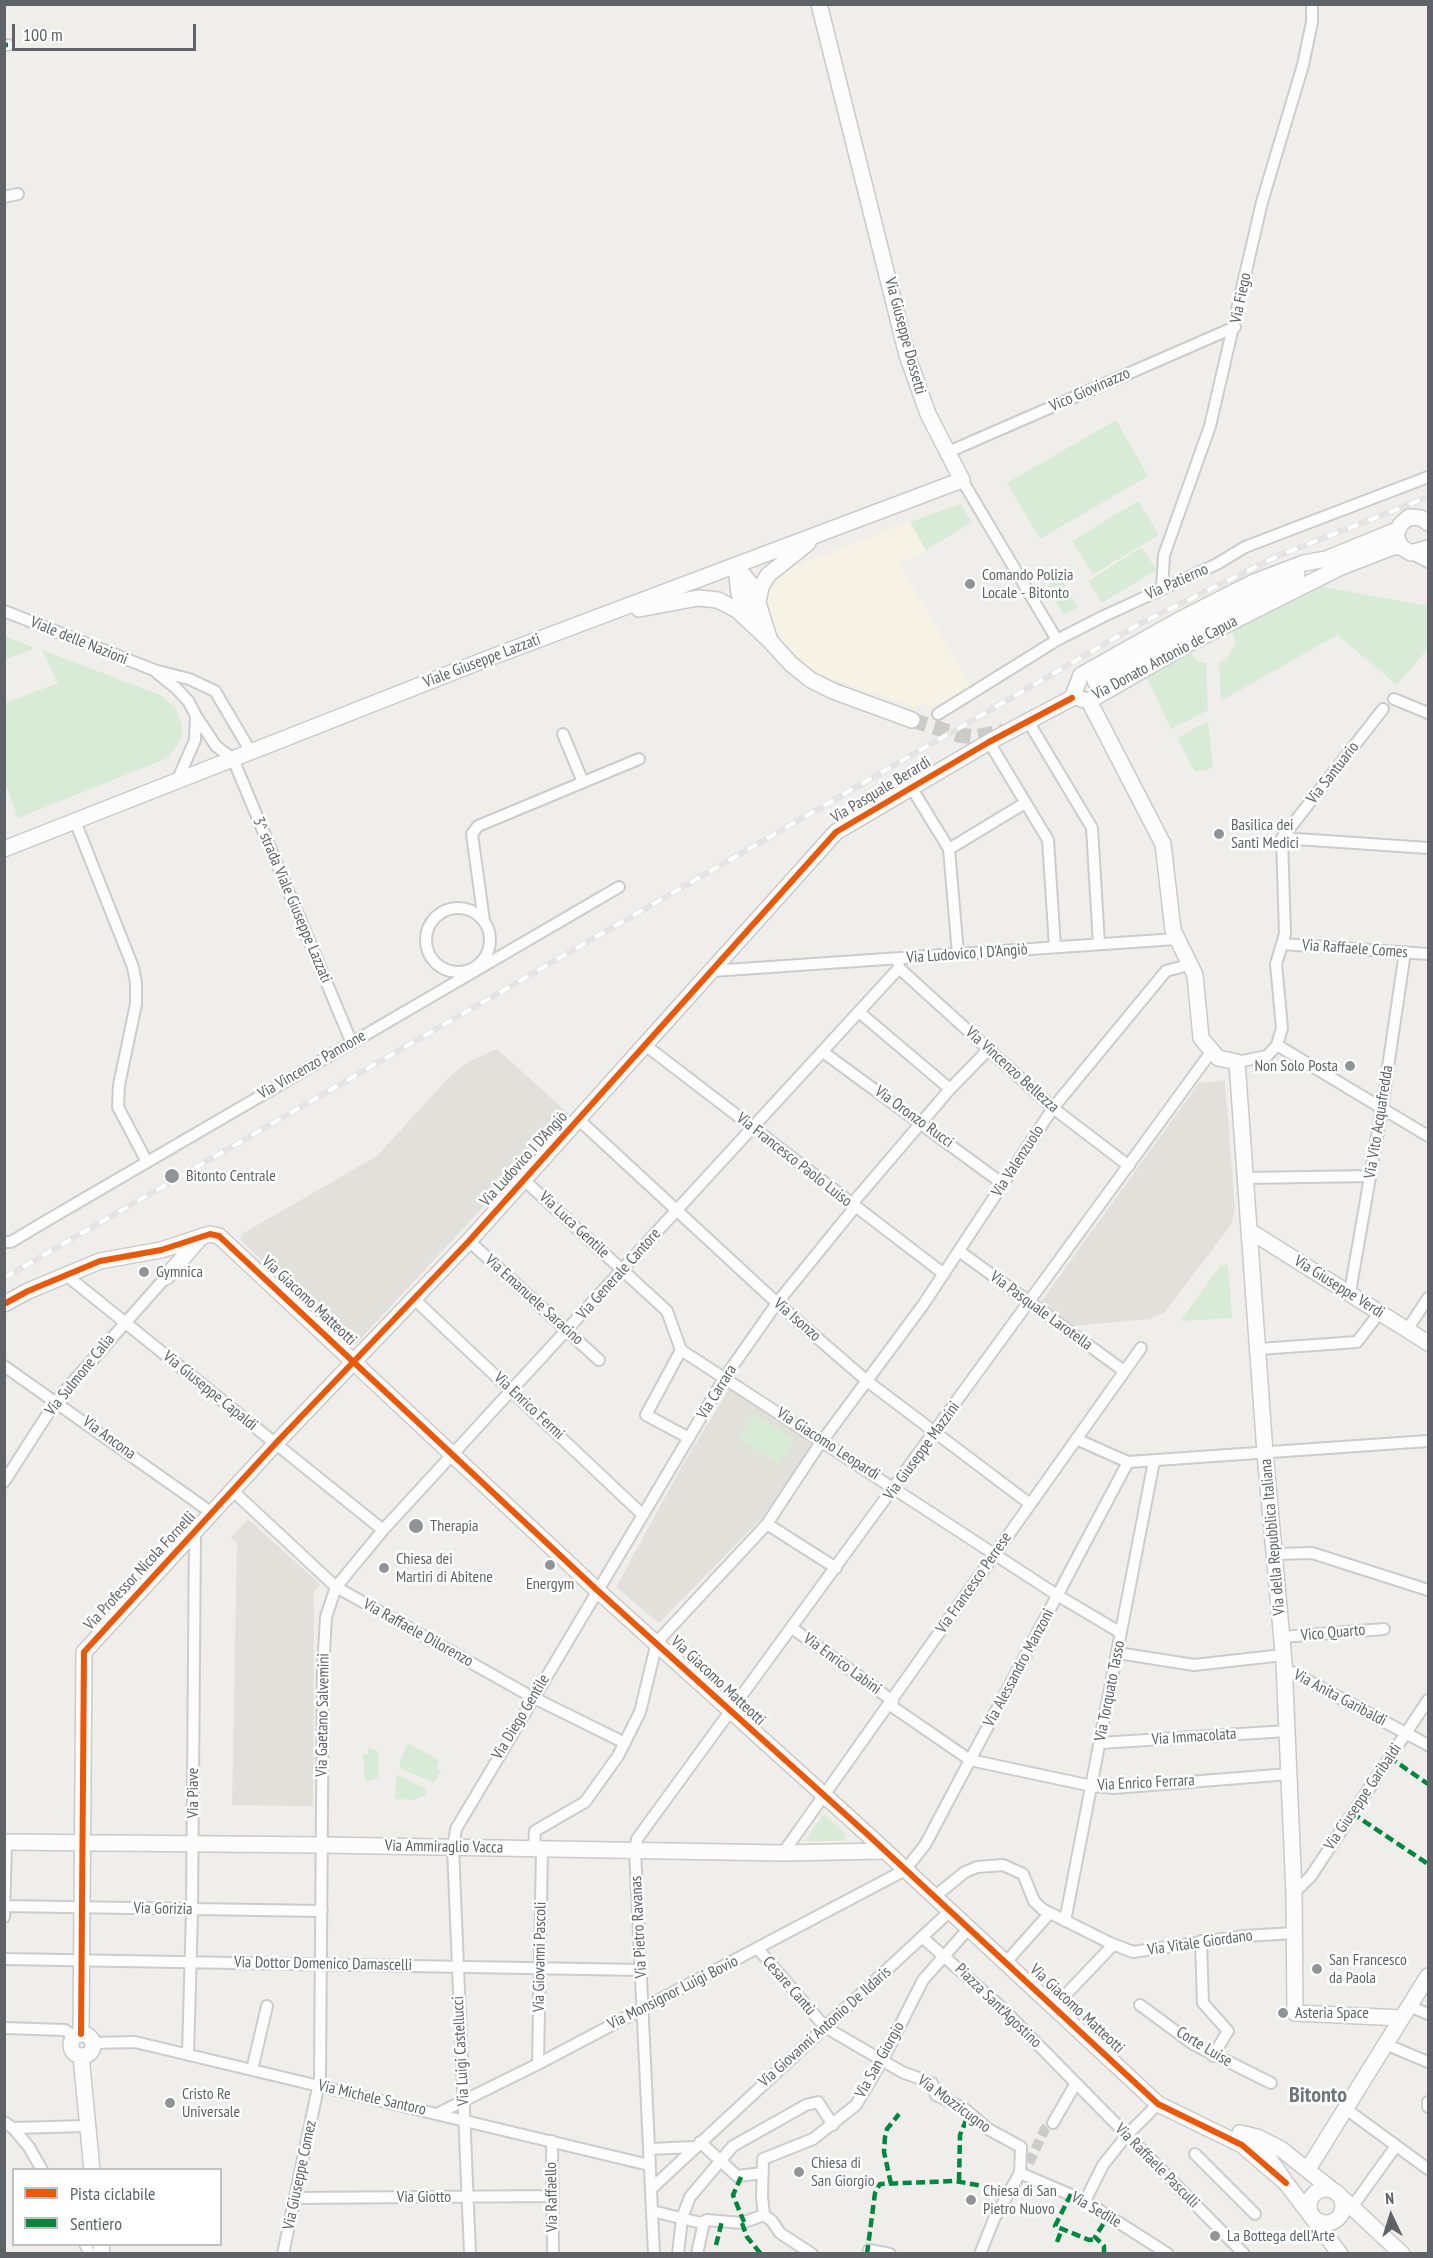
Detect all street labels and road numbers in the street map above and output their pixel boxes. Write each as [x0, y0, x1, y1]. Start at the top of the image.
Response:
street label: Via Fiego [1226, 271, 1256, 325]
street label: Via Giuseppe Dossetti [880, 276, 930, 396]
street label: Vico Giovinazzo [1047, 364, 1133, 416]
street label: Via Patierno [1143, 560, 1211, 604]
street label: Via Donato Antonio de Capua [1089, 612, 1241, 704]
street label: Viale delle Nazioni [27, 613, 131, 669]
street label: Viale Giuseppe Lazzati [421, 630, 543, 692]
street label: Via Santuario [1303, 738, 1363, 808]
street label: Via Pasquale Berardi [828, 753, 934, 827]
street label: 3^ strada Viale Giuseppe Lazzati [248, 814, 336, 986]
street label: Via Raffaele Comes [1301, 936, 1409, 962]
street label: Via Ludovico I D'Angiò [906, 940, 1028, 968]
street label: Via Vincenzo Bellezza [961, 1023, 1063, 1117]
street label: Via Vincenzo Pannone [255, 1026, 369, 1104]
street label: Via Vito Acquafredda [1361, 1064, 1397, 1180]
street label: Via Oronzo Rucci [871, 1082, 957, 1152]
street label: Via Ludovico I D'Angiò [476, 1107, 572, 1211]
street label: Via Francesco Paolo Luiso [732, 1109, 856, 1211]
street label: Via Valenzuolo [988, 1122, 1048, 1200]
street label: Via Luca Gentile [535, 1188, 613, 1262]
street label: Via Generale Cantore [573, 1224, 665, 1324]
street label: Via Emanuele Saracino [481, 1251, 587, 1349]
street label: Via Giacomo Matteotti [258, 1252, 360, 1350]
street label: Via Giuseppe Verdi [1290, 1252, 1388, 1322]
street label: Via Pasquale Larotella [986, 1267, 1096, 1355]
street label: Via Isonzo [769, 1294, 825, 1346]
street label: Via Sulmone Calia [41, 1330, 119, 1420]
street label: Via Giuseppe Capaldi [159, 1347, 261, 1435]
street label: Via Carrara [693, 1361, 741, 1423]
street label: Via Enrico Fermi [490, 1368, 568, 1444]
street label: Via Giuseppe Mazzini [880, 1398, 964, 1504]
street label: Via Giacomo Leopardi [773, 1404, 883, 1484]
street label: Via Ancona [79, 1412, 139, 1464]
street label: Via della Repubblica Italiana [1257, 1458, 1289, 1616]
street label: Via Professor Nicola Fornelli [80, 1508, 200, 1634]
street label: Via Francesco Perrese [932, 1529, 1016, 1637]
street label: Via Raffaele Dilorenzo [360, 1595, 476, 1671]
street label: Via Alessandro Manzoni [980, 1606, 1058, 1730]
street label: Vico Quarto [1300, 1621, 1366, 1645]
street label: Via Enrico Labini [799, 1629, 885, 1699]
street label: Via Giacomo Matteotti [667, 1632, 769, 1730]
street label: Via Torquato Tasso [1091, 1639, 1129, 1743]
street label: Via Gaetano Salvemini [312, 1653, 334, 1777]
street label: Via Anita Garibaldi [1290, 1665, 1390, 1731]
street label: Via Diego Gentile [488, 1671, 554, 1763]
street label: Via Immacolata [1151, 1724, 1237, 1750]
street label: Via Giuseppe Garibaldi [1320, 1740, 1406, 1854]
street label: Via Piave [183, 1768, 203, 1818]
street label: Via Enrico Ferrara [1097, 1771, 1195, 1795]
street label: Via Ammiraglio Vacca [385, 1836, 503, 1858]
street label: Via Pietro Ravanas [627, 1875, 651, 1979]
street label: Via Gorizia [133, 1899, 193, 1919]
street label: Via Giovanni Pascoli [529, 1902, 551, 2012]
street label: Via Vitale Giordano [1146, 1926, 1254, 1960]
street label: Via Monsignor Luigi Bovio [605, 1952, 741, 2034]
street label: Via Dottor Domenico Damascelli [234, 1953, 412, 1975]
street label: Cesare Cantù [758, 1953, 820, 2019]
street label: Piazza Sant'Agostino [951, 1960, 1045, 2052]
street label: Via Giacomo Matteotti [1026, 1960, 1128, 2058]
street label: Via Giovanni Antonio De Ildaris [755, 1963, 895, 2091]
street label: Via Luigi Castellucci [449, 1996, 473, 2106]
street label: Via San Giorgio [851, 2018, 909, 2102]
street label: Corte Luise [1173, 2023, 1235, 2071]
street label: Via Mozzicugno [914, 2071, 994, 2137]
street label: Via Michele Santoro [316, 2076, 428, 2120]
street label: Via Giuseppe Comez [279, 2119, 321, 2231]
street label: Via Raffaele Pasculli [1111, 2120, 1203, 2212]
street label: Via Raffaello [542, 2162, 562, 2232]
street label: Via Giotto [397, 2187, 451, 2207]
street label: Via Sedile [1067, 2188, 1125, 2232]

